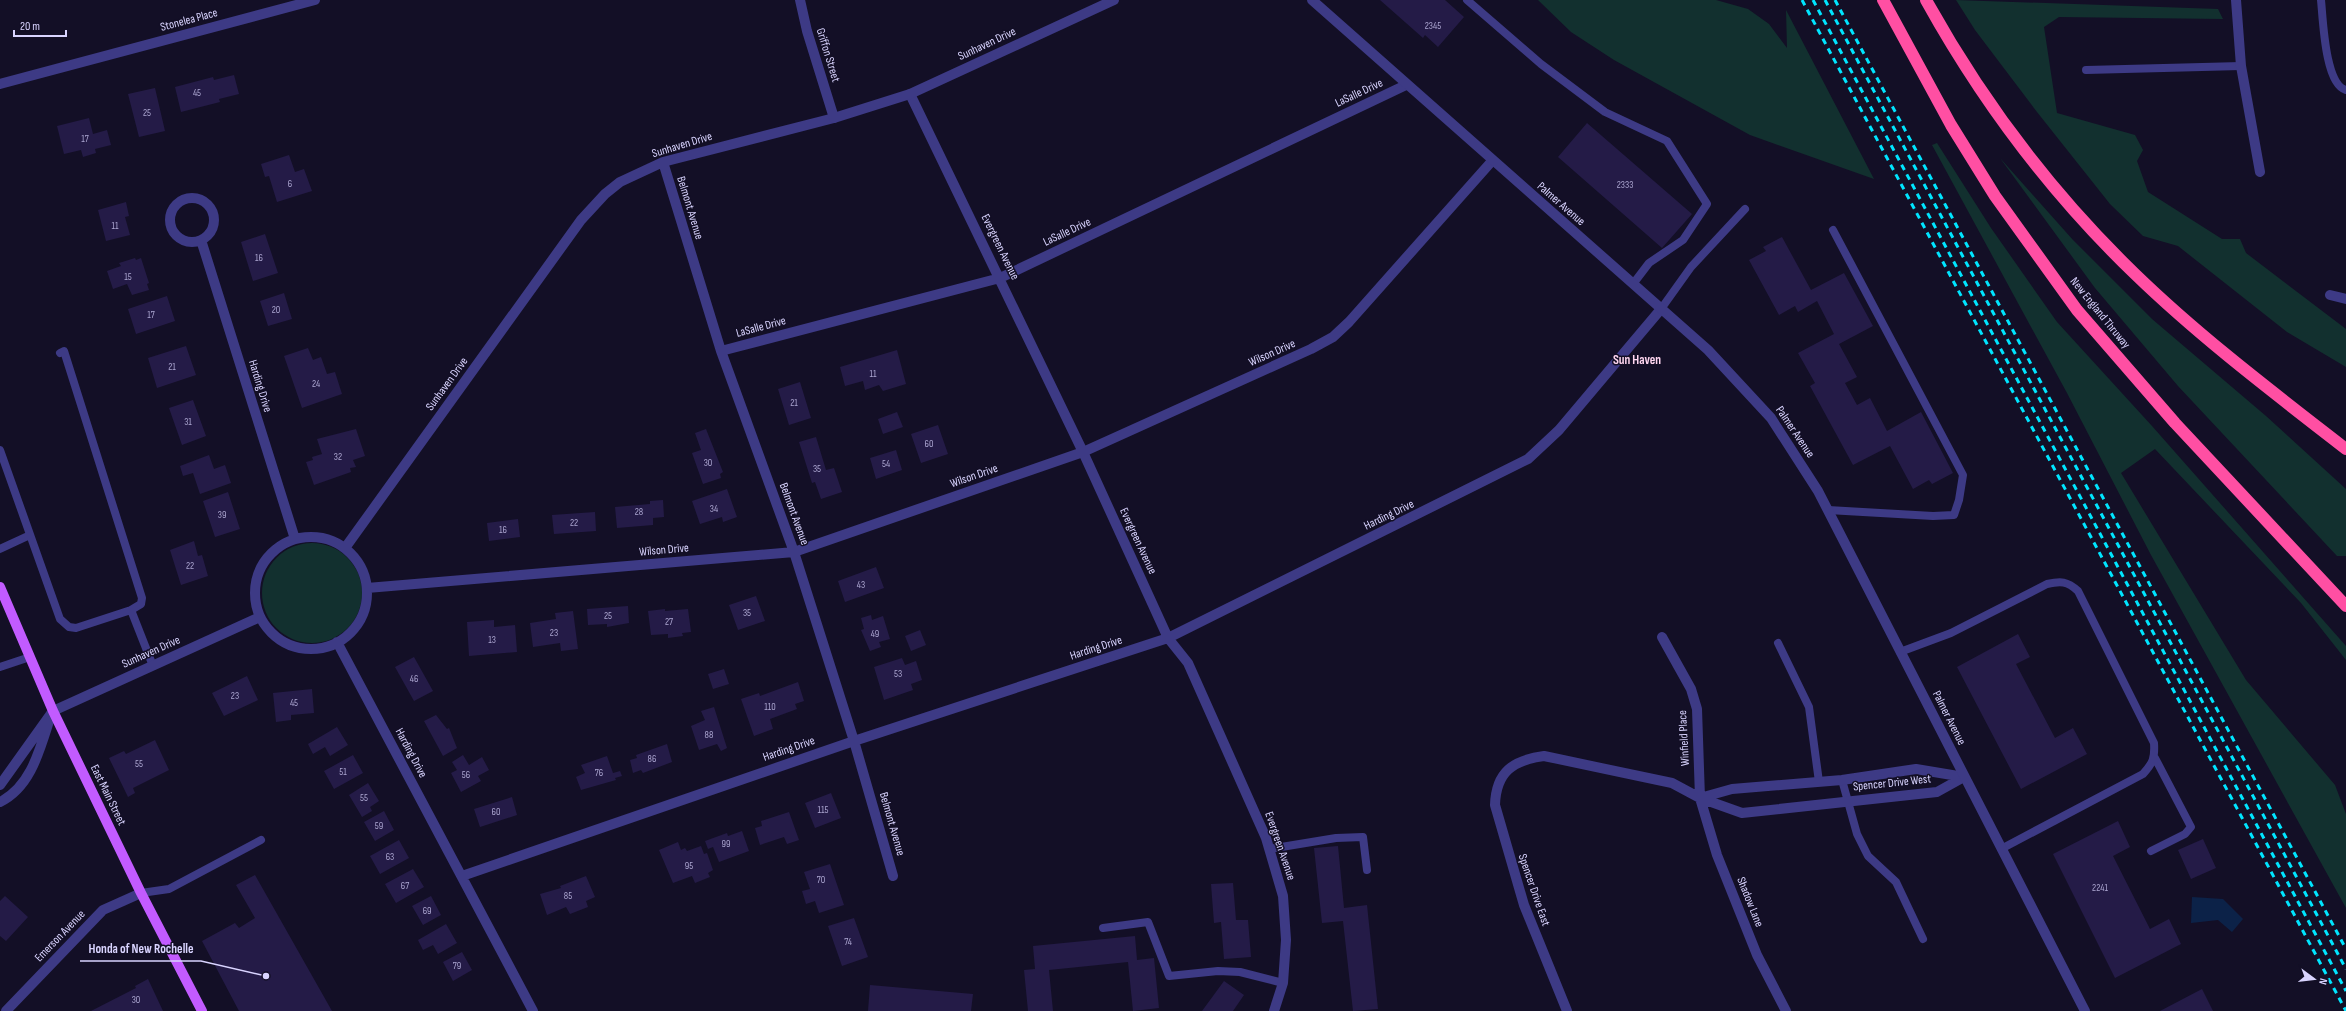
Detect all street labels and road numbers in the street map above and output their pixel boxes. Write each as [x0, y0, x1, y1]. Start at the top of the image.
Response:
street label: Stonelea Place [159, 5, 219, 35]
street label: Sunhaven Drive [956, 24, 1019, 64]
street label: Griffon Street [813, 26, 843, 84]
street label: LaSalle Drive [1333, 75, 1385, 111]
street label: Sunhaven Drive [650, 129, 714, 161]
street label: Belmont Avenue [673, 175, 707, 242]
street label: Palmer Avenue [1534, 179, 1588, 229]
street label: Evergreen Avenue [978, 212, 1022, 283]
street label: LaSalle Drive [1041, 214, 1093, 250]
street label: New England Thruway [2067, 274, 2134, 352]
street label: LaSalle Drive [734, 313, 788, 341]
street label: Wilson Drive [1246, 336, 1298, 370]
street label: Sunhaven Drive [423, 354, 471, 414]
street label: Harding Drive [245, 358, 275, 414]
street label: Palmer Avenue [1772, 403, 1818, 461]
street label: Wilson Drive [948, 461, 1000, 491]
street label: Belmont Avenue [776, 481, 812, 547]
street label: Harding Drive [1361, 496, 1417, 534]
street label: Evergreen Avenue [1116, 505, 1160, 577]
street label: Wilson Drive [639, 540, 690, 560]
street label: Sunhaven Drive [119, 632, 183, 672]
street label: Harding Drive [1068, 632, 1124, 663]
street label: Palmer Avenue [1929, 688, 1969, 748]
street label: Winfield Place [1675, 710, 1693, 766]
street label: Harding Drive [392, 726, 430, 781]
street label: Harding Drive [761, 733, 817, 765]
street label: East Main Street [87, 762, 129, 828]
street label: Spencer Drive West [1852, 771, 1932, 795]
street label: Belmont Avenue [876, 791, 908, 858]
street label: Evergreen Avenue [1261, 810, 1299, 882]
street label: Spencer Drive East [1515, 852, 1553, 928]
street label: Shadow Lane [1733, 875, 1767, 929]
street label: Emerson Avenue [32, 907, 89, 965]

